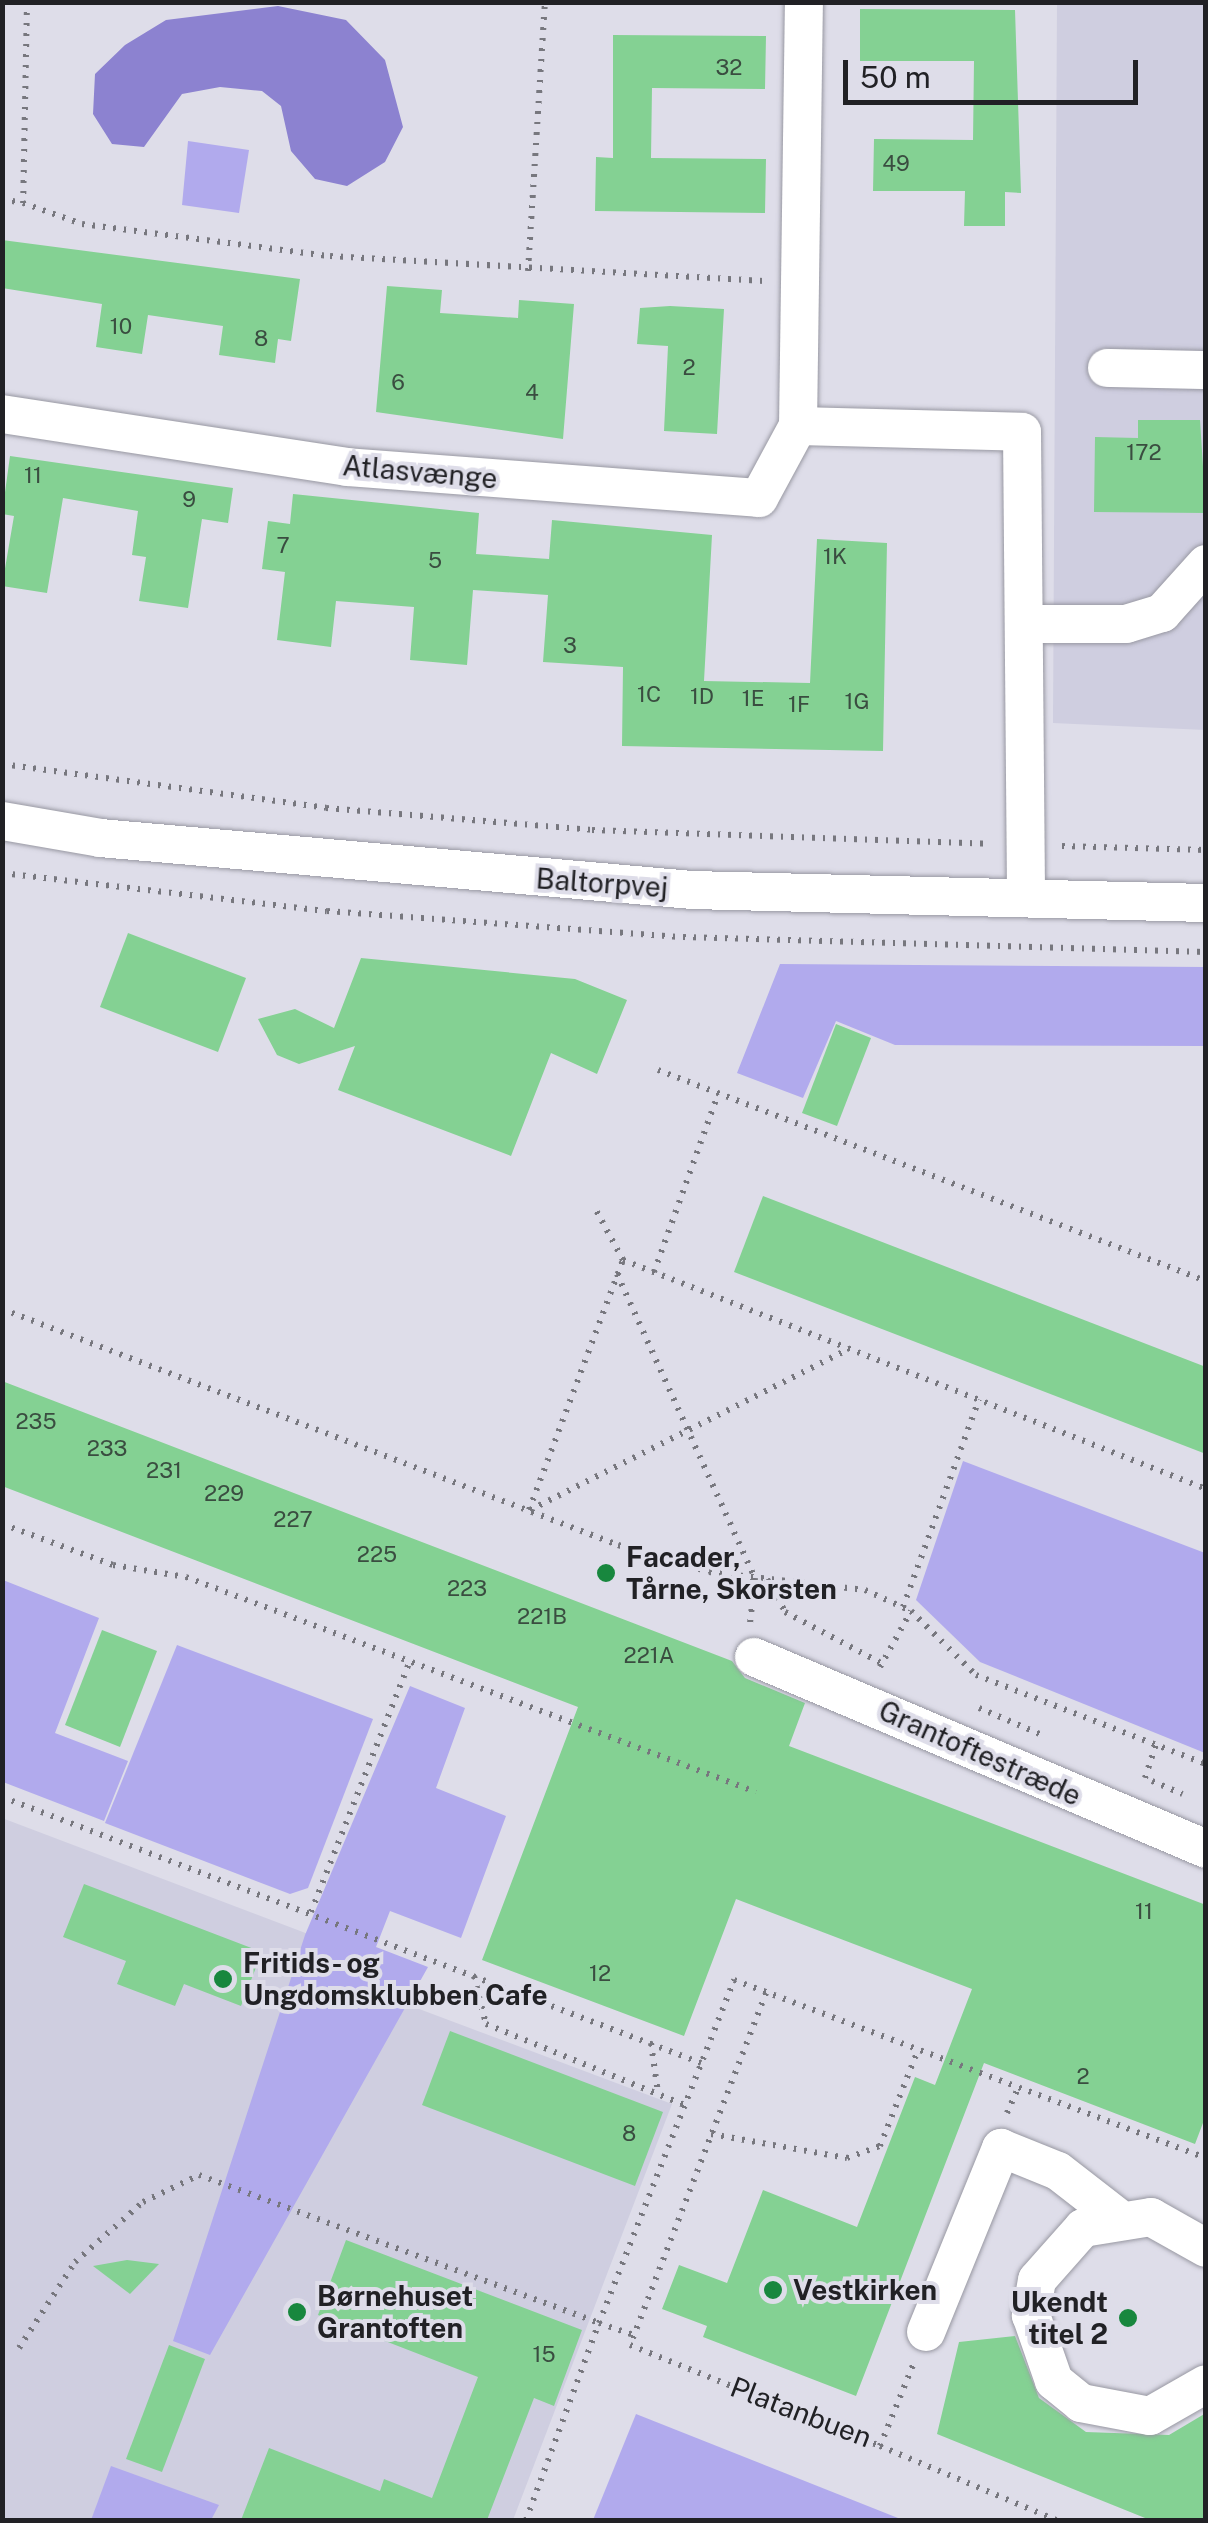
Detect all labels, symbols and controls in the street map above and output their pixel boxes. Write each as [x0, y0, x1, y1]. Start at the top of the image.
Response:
scale bar [848, 40, 1143, 102]
house number: 32 [716, 55, 742, 81]
text: 50 m [860, 59, 931, 95]
house number: 49 [882, 151, 910, 177]
house number: 10 [110, 314, 132, 340]
house number: 8 [254, 326, 268, 352]
house number: 2 [682, 355, 696, 381]
house number: 6 [391, 370, 405, 396]
house number: 4 [525, 380, 539, 406]
house number: 172 [1126, 440, 1162, 466]
street label: Atlasvænge [341, 448, 499, 496]
house number: 11 [24, 463, 42, 489]
house number: 9 [182, 487, 196, 513]
house number: 7 [276, 533, 290, 559]
house number: 1K [823, 544, 847, 570]
house number: 5 [428, 548, 442, 574]
house number: 3 [563, 633, 577, 659]
house number: 1C [637, 682, 661, 708]
house number: 1D [690, 684, 714, 710]
house number: 1E [742, 686, 764, 712]
house number: 1G [844, 689, 870, 715]
house number: 1F [788, 692, 810, 718]
street label: Baltorpvej [535, 862, 669, 904]
house number: 235 [15, 1409, 57, 1435]
house number: 233 [87, 1436, 127, 1462]
house number: 231 [146, 1458, 182, 1484]
house number: 229 [204, 1481, 244, 1507]
house number: 227 [273, 1507, 313, 1533]
place label: Facader, Tårne, Skorsten [626, 1540, 837, 1606]
house number: 225 [357, 1542, 397, 1568]
marker: Facader, Tårne, Skorsten [595, 1562, 617, 1584]
house number: 223 [447, 1576, 487, 1602]
house number: 221B [517, 1604, 567, 1630]
house number: 221A [624, 1643, 674, 1669]
street label: Grantoftestræde [874, 1693, 1086, 1813]
house number: 11 [1135, 1899, 1153, 1925]
place label: Fritids- og Ungdomsklubben Cafe [243, 1946, 548, 2012]
house number: 12 [589, 1961, 611, 1987]
marker: Fritids- og Ungdomsklubben Cafe [212, 1968, 234, 1990]
house number: 2 [1076, 2064, 1090, 2090]
house number: 8 [622, 2121, 636, 2147]
place label: Vestkirken [793, 2273, 937, 2307]
place label: Børnehuset Grantoften [317, 2279, 473, 2345]
marker: Vestkirken [762, 2279, 784, 2301]
place label: Ukendt titel 2 [1011, 2285, 1108, 2351]
marker: Børnehuset Grantoften [286, 2301, 308, 2323]
marker: Ukendt titel 2 [1117, 2307, 1139, 2329]
house number: 15 [532, 2342, 556, 2368]
street label: Platanbuen [726, 2370, 876, 2454]

